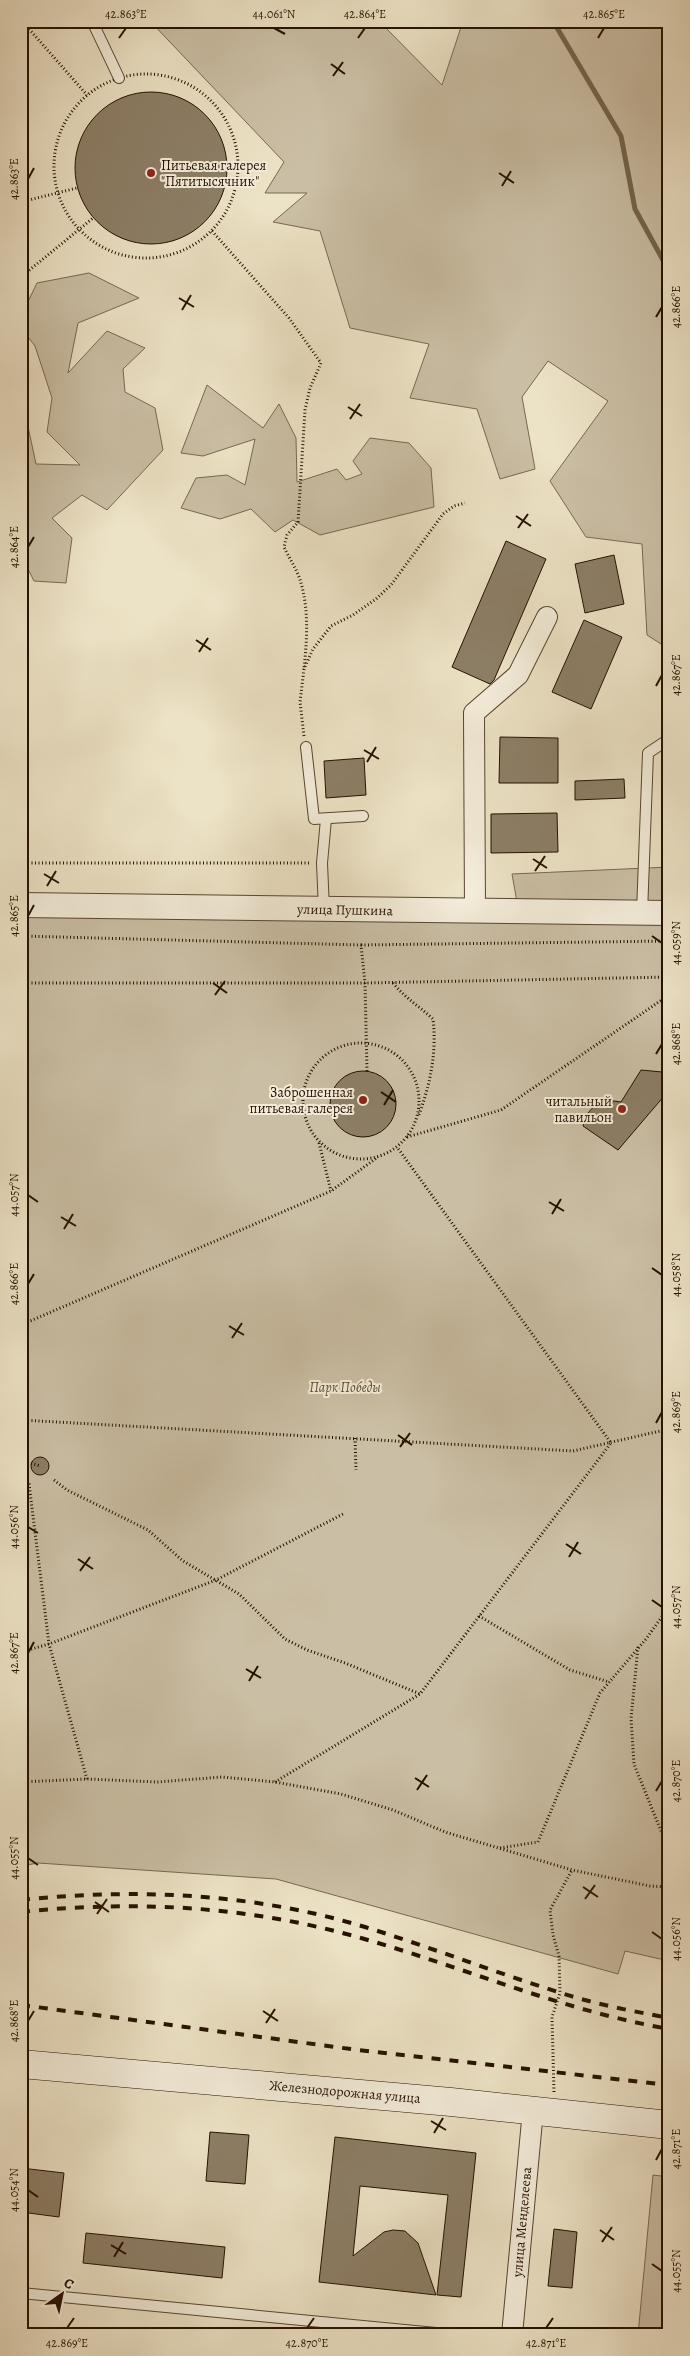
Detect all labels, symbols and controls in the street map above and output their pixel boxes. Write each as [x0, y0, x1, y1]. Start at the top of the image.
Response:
text: 42.863°E [105, 6, 147, 22]
text: 44.061°N [253, 6, 296, 22]
text: 42.864°E [344, 6, 386, 22]
text: 42.865°E [583, 6, 625, 22]
place label: Питьевая галерея "Пятитысячник" [161, 156, 266, 191]
text: 42.863°E [6, 158, 22, 200]
marker: Питьевая галерея "Пятитысячник" [145, 167, 157, 179]
text: 42.866°E [668, 286, 684, 328]
text: 42.864°E [6, 526, 22, 568]
text: 42.867°E [668, 654, 684, 696]
text: 42.865°E [6, 895, 22, 937]
street label: улица Пушкина [296, 900, 394, 920]
text: 44.059°N [668, 921, 684, 965]
text: 42.868°E [668, 1023, 684, 1065]
place label: Заброшенная питьевая галерея [250, 1083, 353, 1118]
place label: читальный павильон [546, 1092, 612, 1127]
marker: Заброшенная питьевая галерея [357, 1094, 369, 1106]
marker: читальный павильон [616, 1103, 628, 1115]
text: 44.057°N [6, 1173, 22, 1217]
text: 44.058°N [668, 1253, 684, 1297]
text: 42.866°E [6, 1263, 22, 1305]
park label: Парк Победы [309, 1378, 381, 1397]
text: 42.869°E [668, 1391, 684, 1433]
text: 44.056°N [6, 1505, 22, 1549]
text: 44.057°N [668, 1585, 684, 1629]
text: 42.867°E [6, 1632, 22, 1674]
text: 42.870°E [668, 1760, 684, 1802]
text: 44.055°N [6, 1836, 22, 1880]
text: 44.056°N [668, 1917, 684, 1961]
text: 42.868°E [6, 2000, 22, 2042]
street label: Железнодорожная улица [269, 2076, 422, 2108]
text: 42.871°E [668, 2129, 684, 2169]
street label: улица Менделеева [508, 2165, 536, 2279]
text: 44.054°N [6, 2168, 22, 2212]
text: 44.055°N [668, 2249, 684, 2293]
north arrow [38, 2268, 88, 2318]
text: С [60, 2273, 78, 2294]
text: 42.869°E [46, 2335, 88, 2351]
text: 42.870°E [286, 2335, 328, 2351]
text: 42.871°E [526, 2335, 566, 2351]

